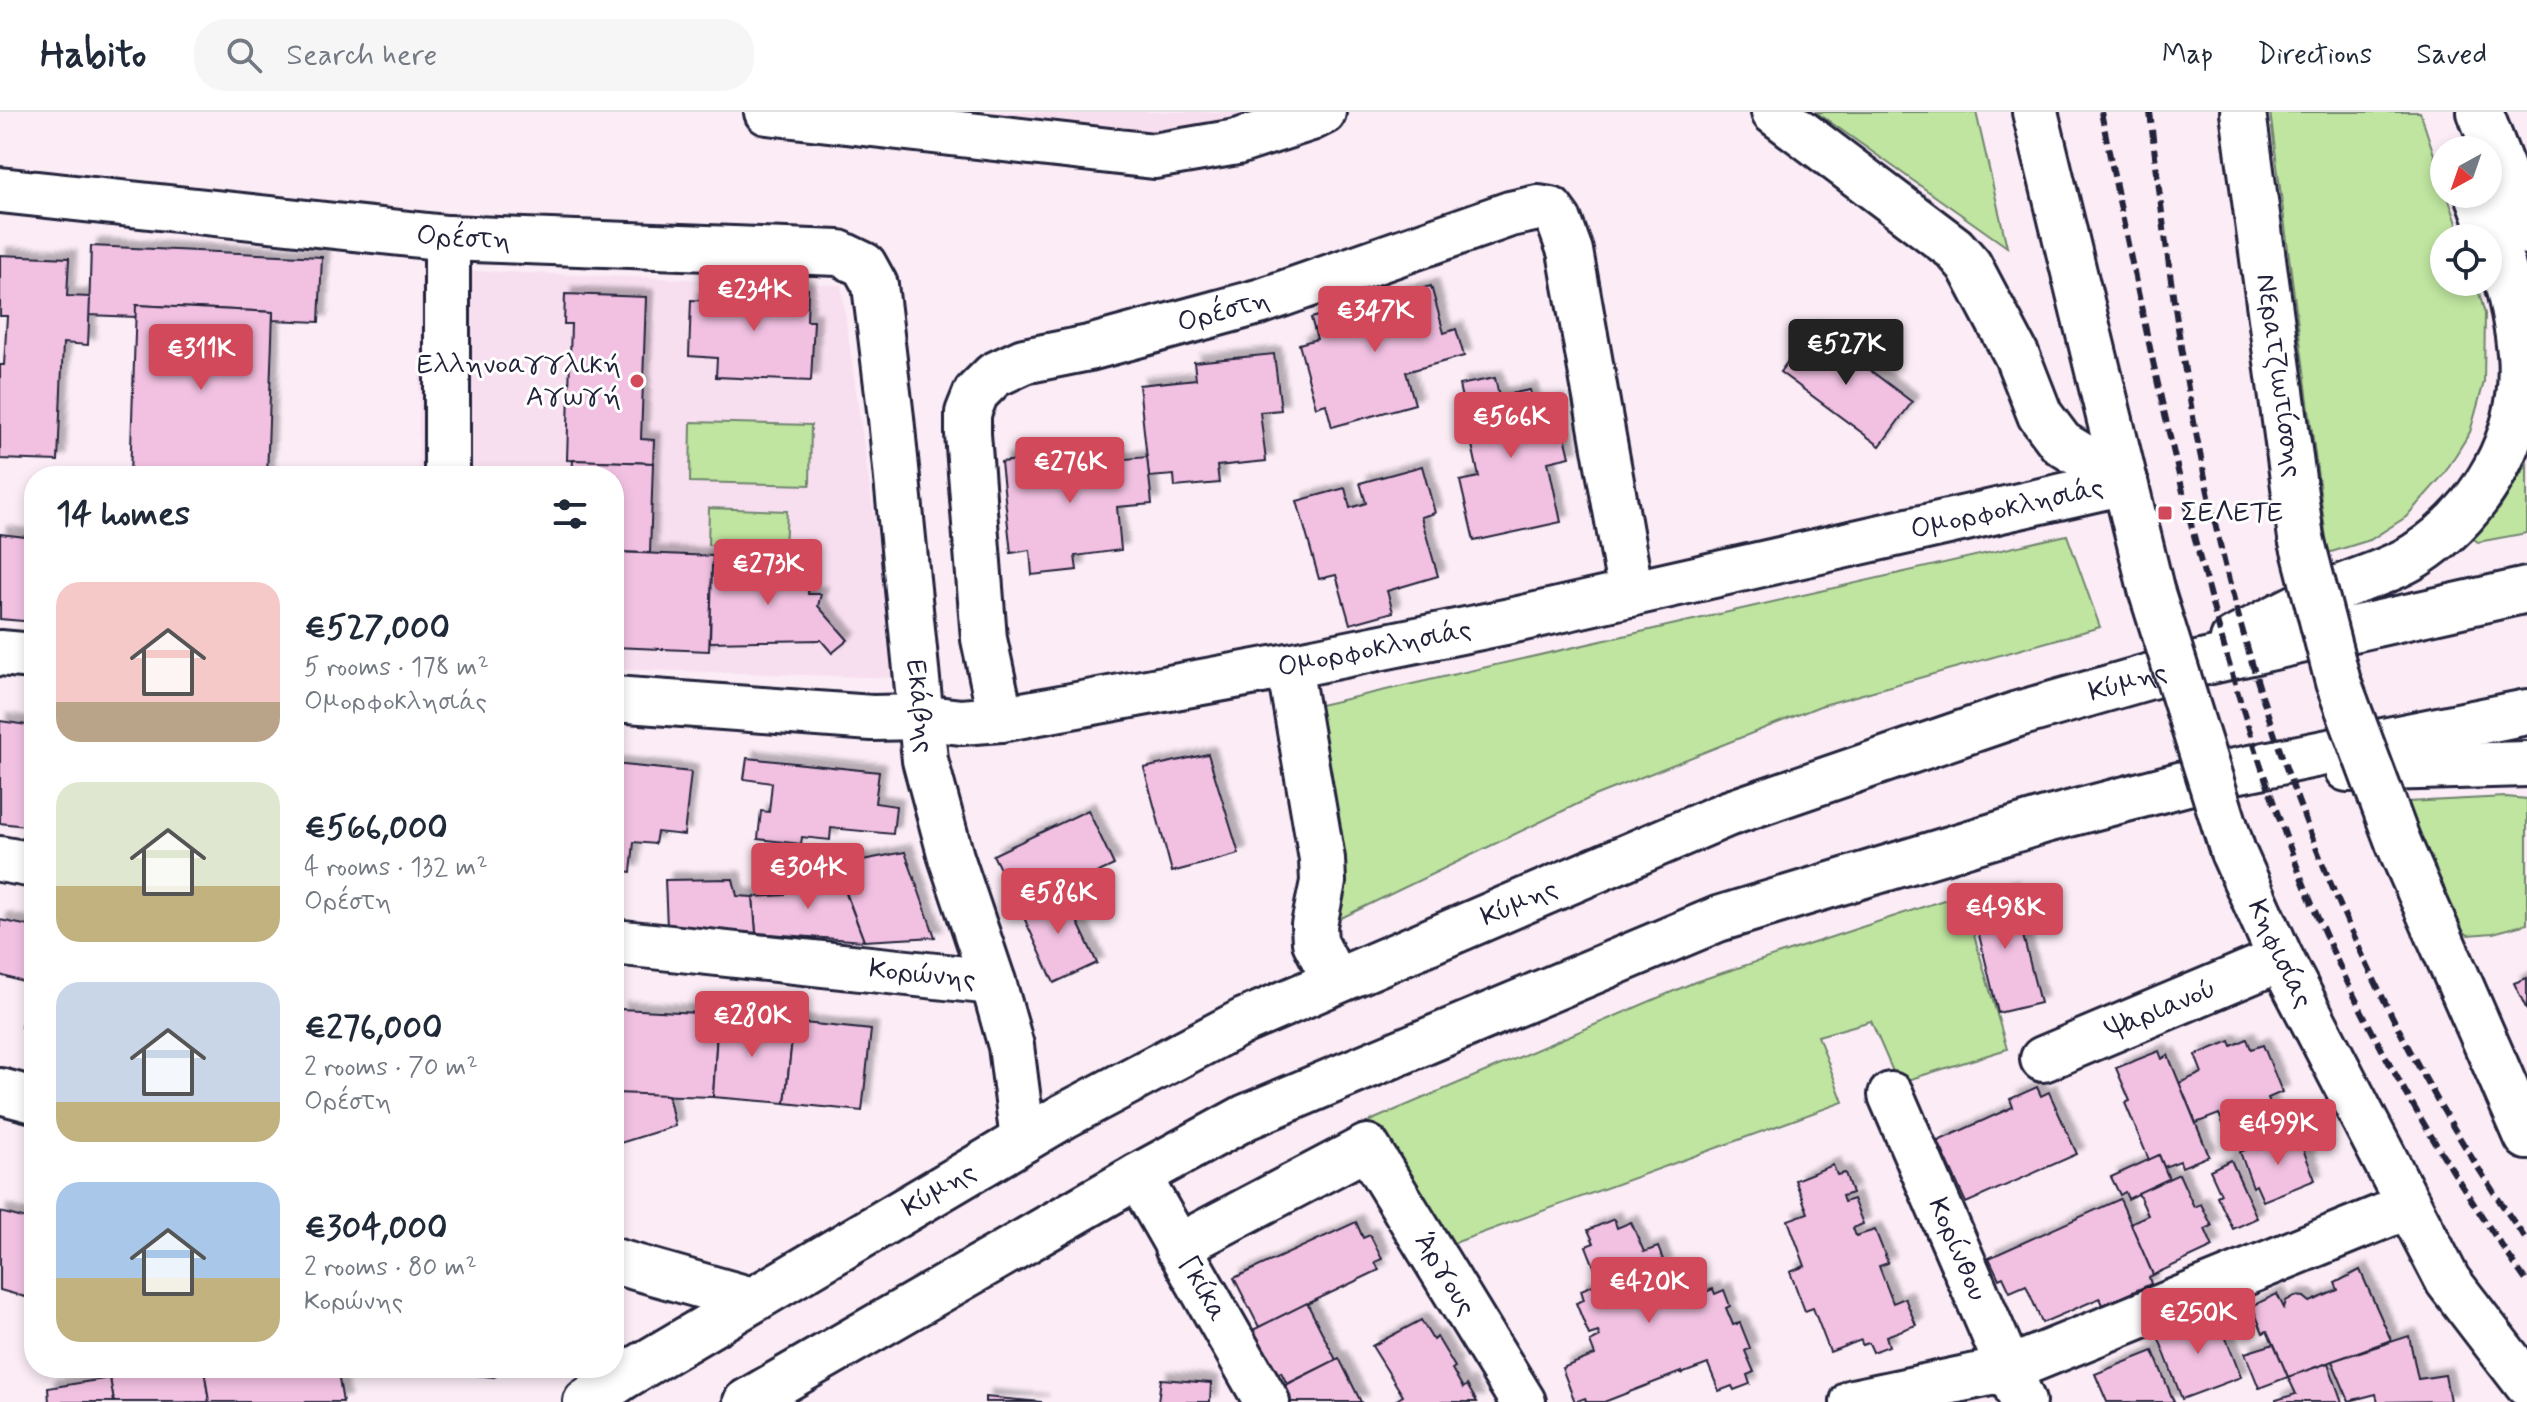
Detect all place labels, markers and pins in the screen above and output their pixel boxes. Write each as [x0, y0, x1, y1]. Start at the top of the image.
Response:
pin: €234K [698, 265, 810, 333]
pin: €347K [1319, 286, 1431, 354]
pin: €527K [1790, 319, 1902, 387]
pin: €311K [145, 324, 257, 392]
place label: Ελληνοαγγλική Αγωγή [417, 347, 621, 416]
marker: Ελληνοαγγλική Αγωγή [628, 372, 646, 390]
pin: €566K [1455, 392, 1567, 460]
pin: €276K [1014, 437, 1126, 505]
place label: ΣΕΛΕΤΕ [2181, 495, 2284, 532]
marker: ΣΕΛΕΤΕ [2156, 504, 2174, 522]
pin: €273K [712, 539, 824, 607]
pin: €304K [752, 843, 864, 911]
pin: €586K [1002, 868, 1114, 936]
pin: €498K [1949, 883, 2061, 951]
pin: €280K [696, 991, 808, 1059]
pin: €499K [2222, 1099, 2334, 1167]
pin: €420K [1593, 1257, 1705, 1325]
pin: €250K [2142, 1288, 2254, 1356]

